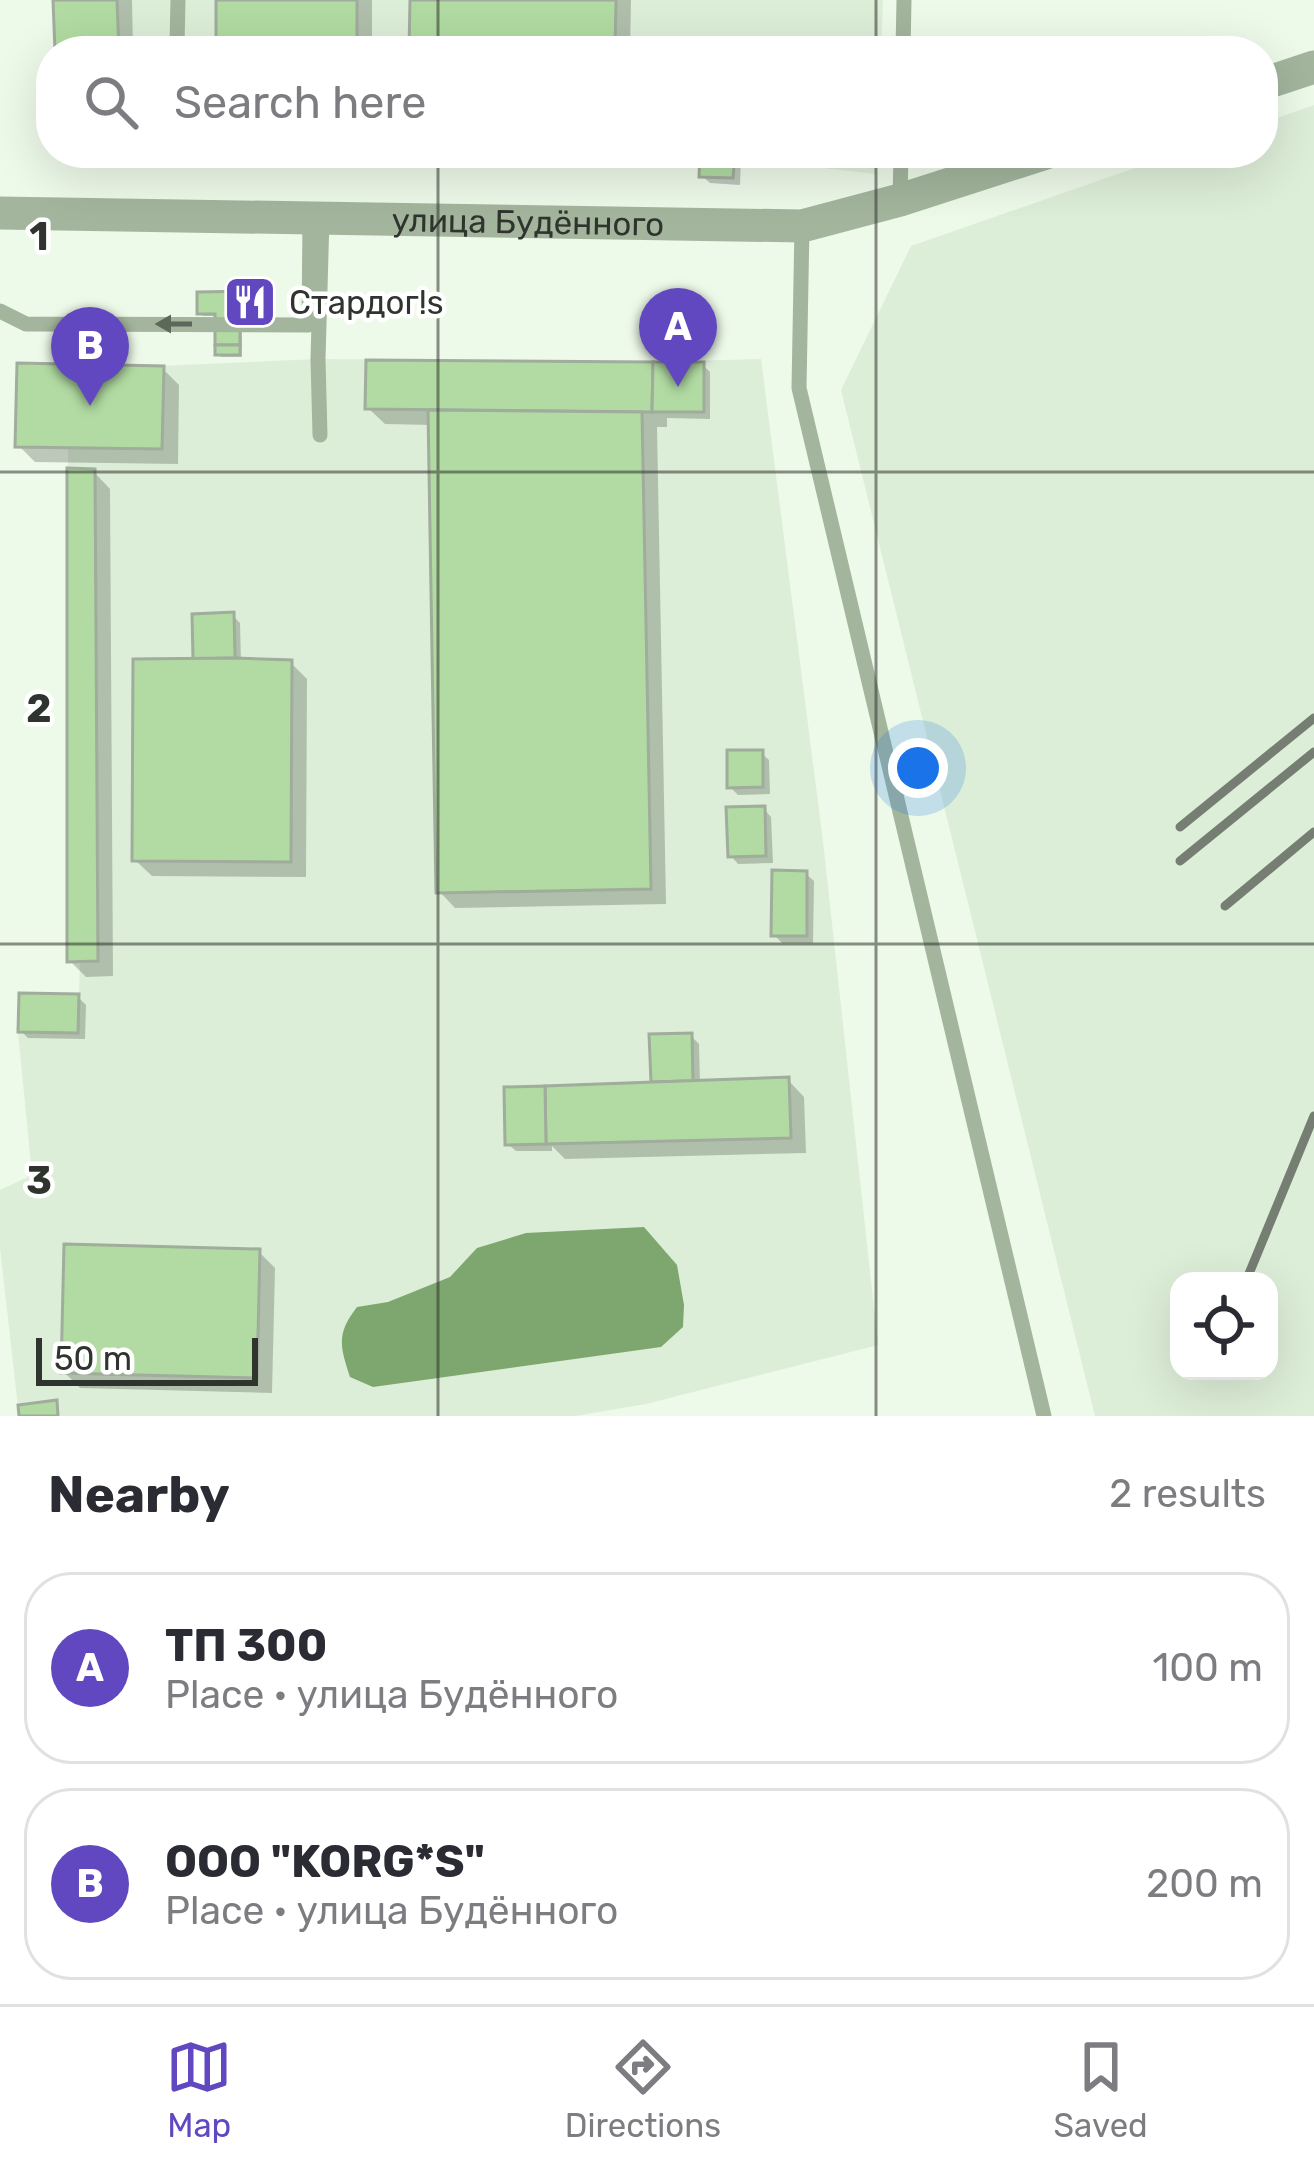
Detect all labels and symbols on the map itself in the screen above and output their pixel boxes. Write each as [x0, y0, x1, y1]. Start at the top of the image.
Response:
street label: улица Будённого [391, 200, 664, 244]
text: 1 [29, 214, 49, 260]
restaurant icon: Стардог!s [222, 274, 278, 330]
place label: Стардог!s [289, 283, 444, 322]
pin: A [639, 288, 717, 387]
pin: B [51, 307, 129, 406]
one-way arrow [154, 315, 192, 334]
text: 2 [26, 686, 52, 732]
your location [888, 738, 948, 798]
text: 3 [26, 1158, 52, 1204]
scale bar [36, 1332, 258, 1385]

